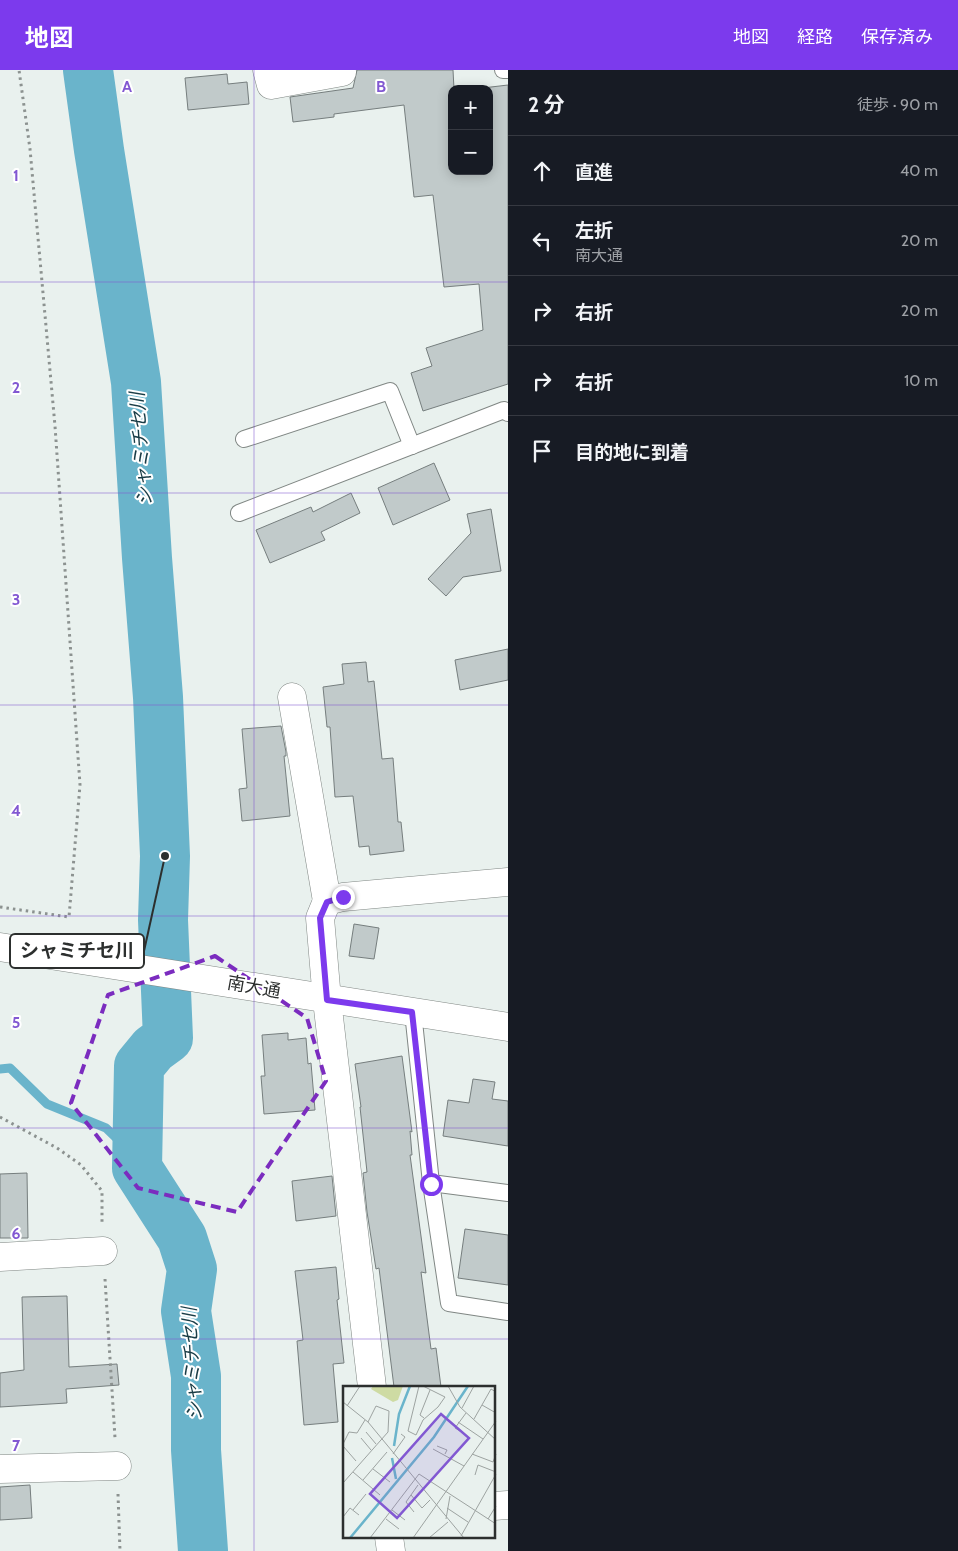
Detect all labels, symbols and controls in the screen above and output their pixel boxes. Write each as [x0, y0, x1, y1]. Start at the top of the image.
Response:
text: 地図 [25, 23, 73, 52]
text: 地図 [733, 26, 769, 48]
text: 経路 [797, 26, 833, 48]
text: 保存済み [861, 26, 933, 48]
text: A [122, 77, 132, 96]
text: B [376, 77, 386, 96]
map controls [448, 85, 493, 175]
button: + [448, 85, 493, 130]
text: 2 分 [528, 92, 565, 117]
text: 徒歩 · 90 m [857, 95, 938, 114]
button: − [448, 130, 493, 175]
icon: ahead [528, 157, 556, 185]
text: 直進 [575, 161, 613, 184]
text: 40 m [900, 161, 938, 180]
text: 1 [13, 166, 19, 185]
text: 左折 [575, 219, 613, 242]
icon: left [528, 227, 556, 255]
text: 20 m [901, 231, 938, 250]
text: 南大通 [575, 246, 623, 265]
icon: right [528, 297, 556, 325]
text: 右折 [575, 301, 613, 324]
text: 20 m [901, 301, 938, 320]
icon: right [528, 367, 556, 395]
text: 右折 [575, 371, 613, 394]
text: 10 m [904, 371, 938, 390]
text: 2 [12, 378, 20, 397]
water label: シャミチセ川 [125, 389, 156, 507]
icon: arrive [528, 437, 556, 465]
text: 目的地に到着 [575, 441, 689, 464]
text: 3 [12, 590, 20, 609]
text: 4 [11, 801, 21, 820]
route end [332, 886, 355, 909]
callout: シャミチセ川 [10, 934, 144, 968]
text: シャミチセ川 [20, 939, 134, 962]
street label: 南大通 [226, 971, 282, 1003]
text: 5 [12, 1013, 20, 1032]
route start [420, 1173, 443, 1196]
text: 6 [12, 1224, 21, 1243]
water label: シャミチセ川 [177, 1304, 206, 1422]
inset map [343, 1386, 496, 1538]
text: 7 [12, 1436, 21, 1455]

